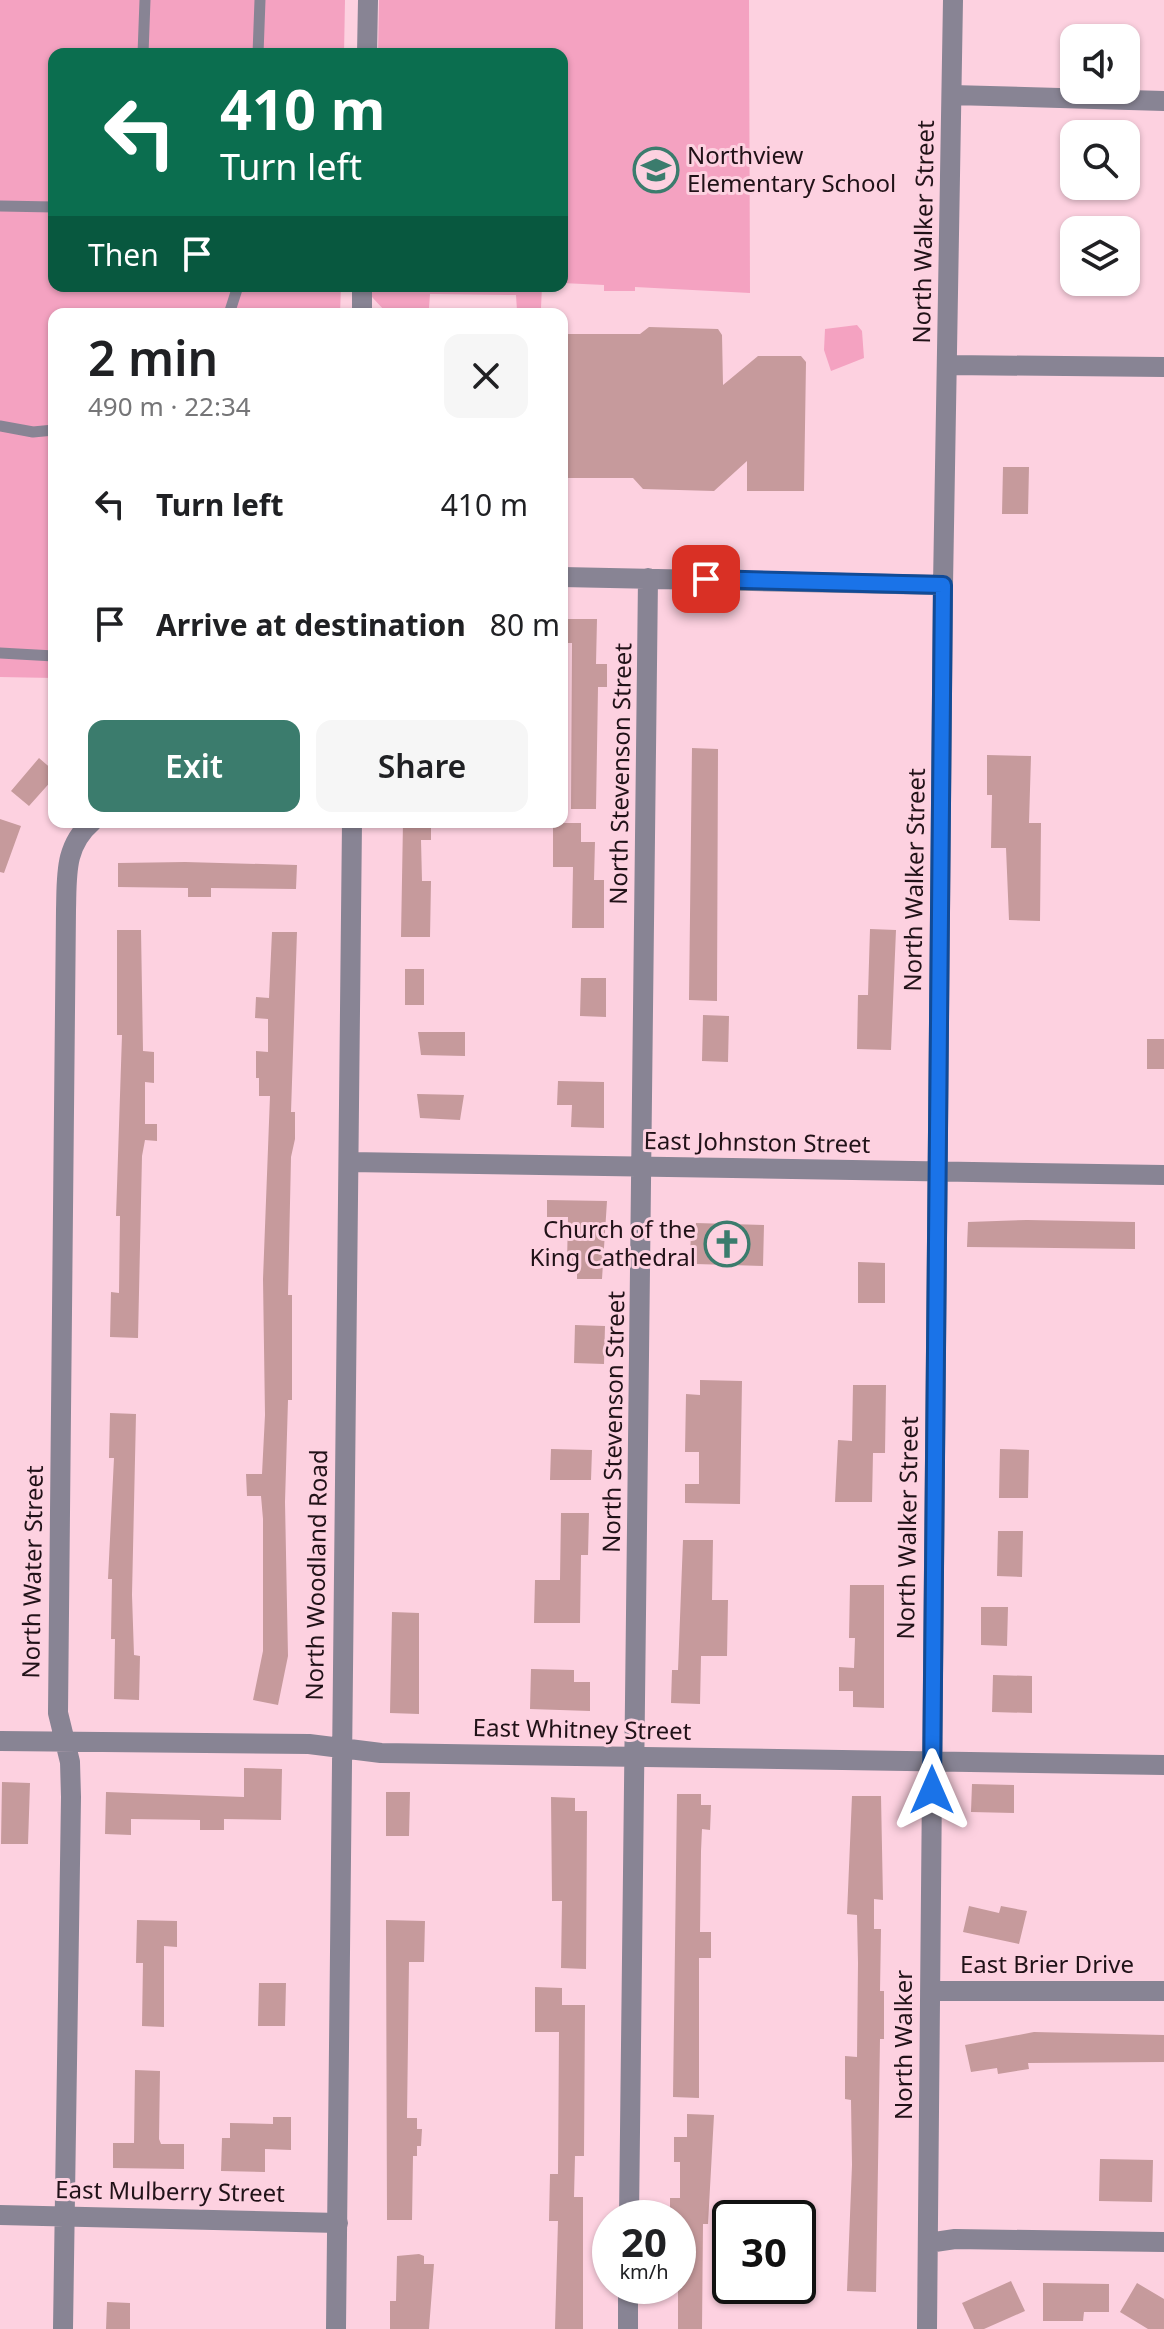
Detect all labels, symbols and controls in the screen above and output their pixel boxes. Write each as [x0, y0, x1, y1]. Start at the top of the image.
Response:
map controls [1060, 24, 1140, 296]
button: sound [1060, 24, 1140, 104]
text: 410 m [220, 70, 385, 146]
icon: left [88, 80, 192, 184]
street label: North Walker Street [904, 120, 941, 344]
button: search [1060, 120, 1140, 200]
place label: Northview Elementary School [687, 138, 896, 199]
text: Turn left [220, 142, 362, 191]
school or university icon: Northview Elementary School [632, 146, 680, 194]
button: layers [1060, 216, 1140, 296]
icon: arrive [175, 232, 219, 276]
text: Then [88, 234, 159, 275]
text: 2 min [88, 325, 218, 390]
button: close [444, 334, 528, 418]
text: 490 m · 22:34 [88, 388, 251, 424]
icon: left [88, 482, 132, 526]
text: Turn left [156, 484, 284, 525]
text: 410 m [441, 484, 528, 525]
pin [672, 545, 740, 613]
icon: arrive [684, 557, 728, 601]
icon: arrive [88, 602, 132, 646]
text: Arrive at destination [156, 604, 466, 645]
text: 80 m [490, 604, 560, 645]
street label: North Stevenson Street [601, 642, 638, 905]
button: Exit [88, 720, 300, 812]
button: Share [316, 720, 528, 812]
street label: North Walker Street [895, 768, 932, 992]
street label: East Johnston Street [643, 1123, 871, 1160]
place label: Church of the King Cathedral [530, 1212, 696, 1273]
church icon: Church of the King Cathedral [703, 1220, 751, 1268]
street label: North Stevenson Street [594, 1290, 631, 1553]
street label: North Walker Street [888, 1416, 925, 1640]
street label: North Woodland Road [297, 1449, 334, 1701]
street label: North Water Street [13, 1465, 50, 1679]
street label: East Whitney Street [472, 1710, 692, 1747]
position arrow [890, 1748, 974, 1832]
street label: East Brier Drive [960, 1947, 1134, 1980]
street label: North Walker [886, 1970, 919, 2120]
street label: East Mulberry Street [55, 2172, 285, 2209]
speed limit sign: 30 [712, 2200, 816, 2304]
text: 20 [621, 2214, 667, 2269]
text: km/h [619, 2258, 669, 2285]

